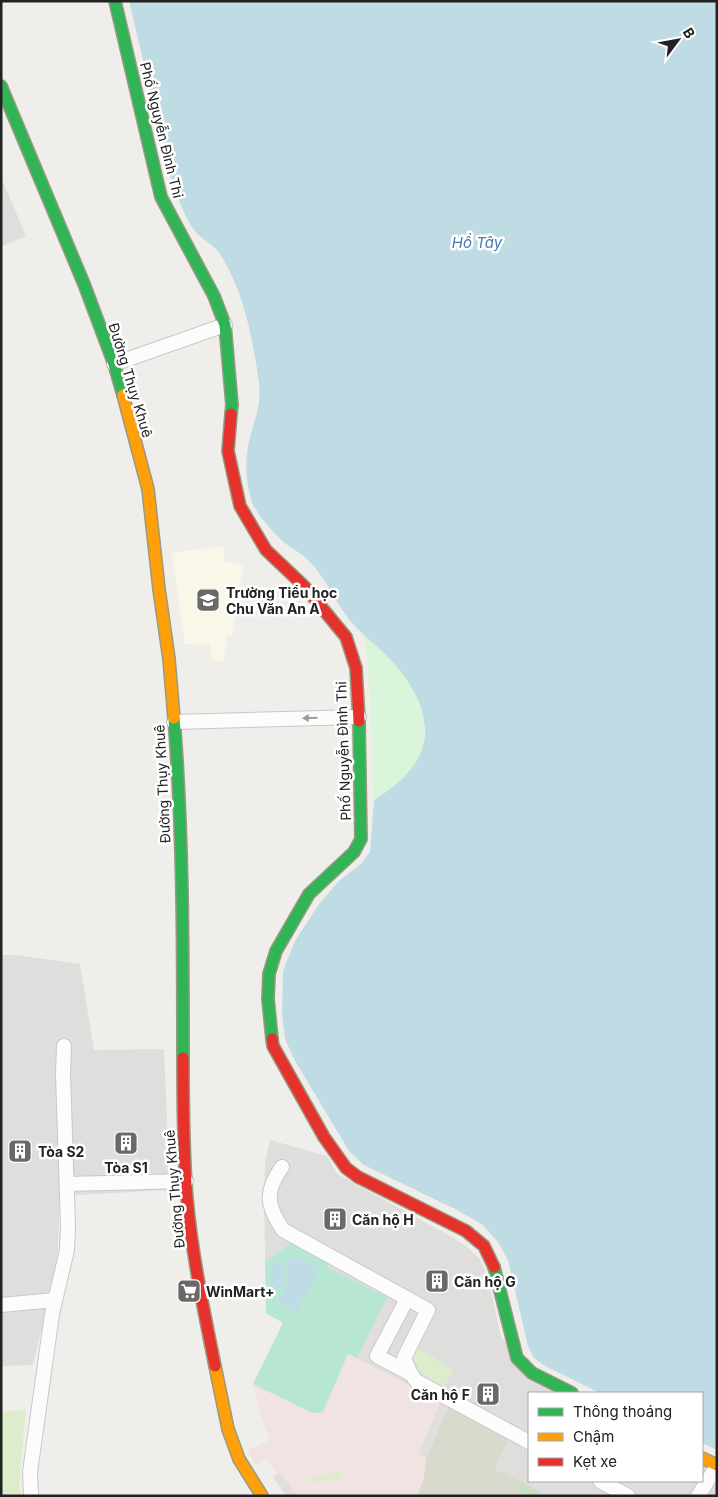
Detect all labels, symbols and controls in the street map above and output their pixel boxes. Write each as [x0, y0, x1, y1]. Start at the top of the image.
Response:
north arrow [653, 15, 703, 65]
text: B [680, 24, 699, 41]
street label: Phố Nguyễn Đình Thi [137, 60, 187, 200]
water label: Hồ Tây [452, 233, 503, 252]
street label: Đường Thụy Khuê [105, 321, 157, 439]
place label: Trường Tiểu học Chu Văn An A [226, 584, 337, 617]
school or university icon: Trường Tiểu học Chu Văn An A [195, 587, 221, 613]
street label: Phố Nguyễn Đình Thi [332, 681, 354, 821]
one-way arrow [302, 714, 318, 722]
street label: Đường Thụy Khuê [150, 724, 174, 844]
street label: Đường Thụy Khuê [160, 1129, 188, 1249]
building icon: Tòa S1 [113, 1130, 139, 1156]
building icon: Tòa S2 [7, 1138, 33, 1164]
place label: Tòa S2 [38, 1143, 85, 1160]
place label: Tòa S1 [104, 1159, 148, 1176]
building icon: Căn hộ H [322, 1206, 348, 1232]
place label: Căn hộ H [352, 1211, 414, 1228]
building icon: Căn hộ G [424, 1268, 450, 1294]
place label: Căn hộ G [454, 1273, 516, 1290]
supermarket icon: WinMart+ [176, 1278, 202, 1304]
place label: WinMart+ [206, 1283, 275, 1300]
building icon: Căn hộ F [475, 1381, 501, 1407]
place label: Căn hộ F [411, 1386, 470, 1403]
legend [528, 1392, 703, 1482]
text: Thông thoáng [573, 1402, 672, 1421]
text: Chậm [573, 1427, 614, 1446]
text: Kẹt xe [573, 1452, 617, 1471]

